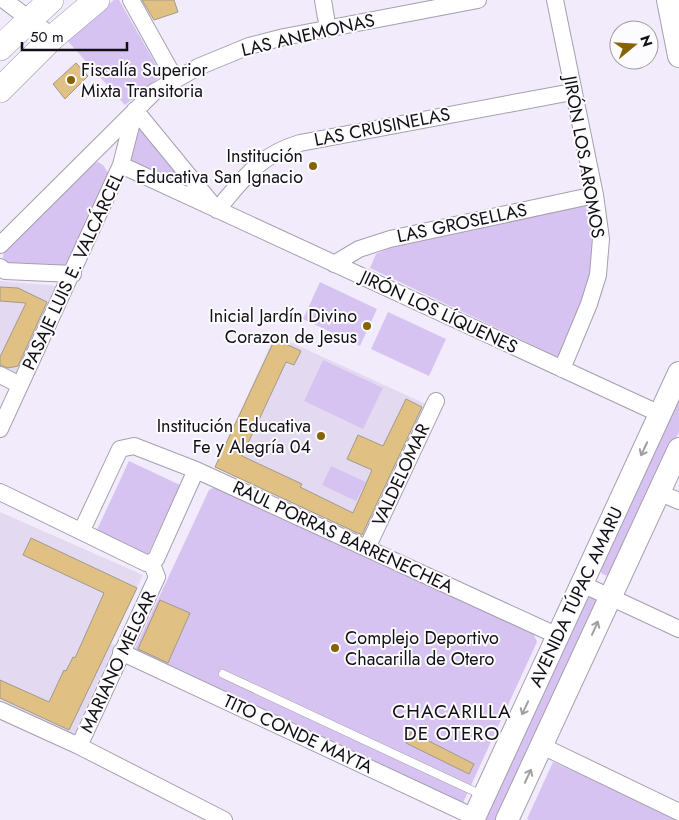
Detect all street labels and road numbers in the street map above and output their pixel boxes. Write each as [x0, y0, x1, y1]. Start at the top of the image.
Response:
street label: LAS ANEMONAS [239, 7, 377, 63]
street label: JIRÓN LOS AROMOS [557, 72, 611, 240]
street label: LAS CRUSINELAS [312, 101, 452, 153]
street label: PASAJE LUIS E. VALCÁRCEL [16, 168, 130, 374]
street label: LAS GROSELLAS [395, 197, 530, 249]
street label: JIRÓN LOS LÍQUENES [354, 263, 522, 360]
street label: VALDELOMAR [366, 419, 436, 531]
street label: RAUL PORRAS BARRENECHEA [228, 474, 458, 600]
street label: AVENIDA TÚPAC AMARU [523, 503, 629, 691]
street label: MARIANO MELGAR [74, 587, 162, 737]
street label: TITO CONDE MAYTA [219, 688, 377, 780]

